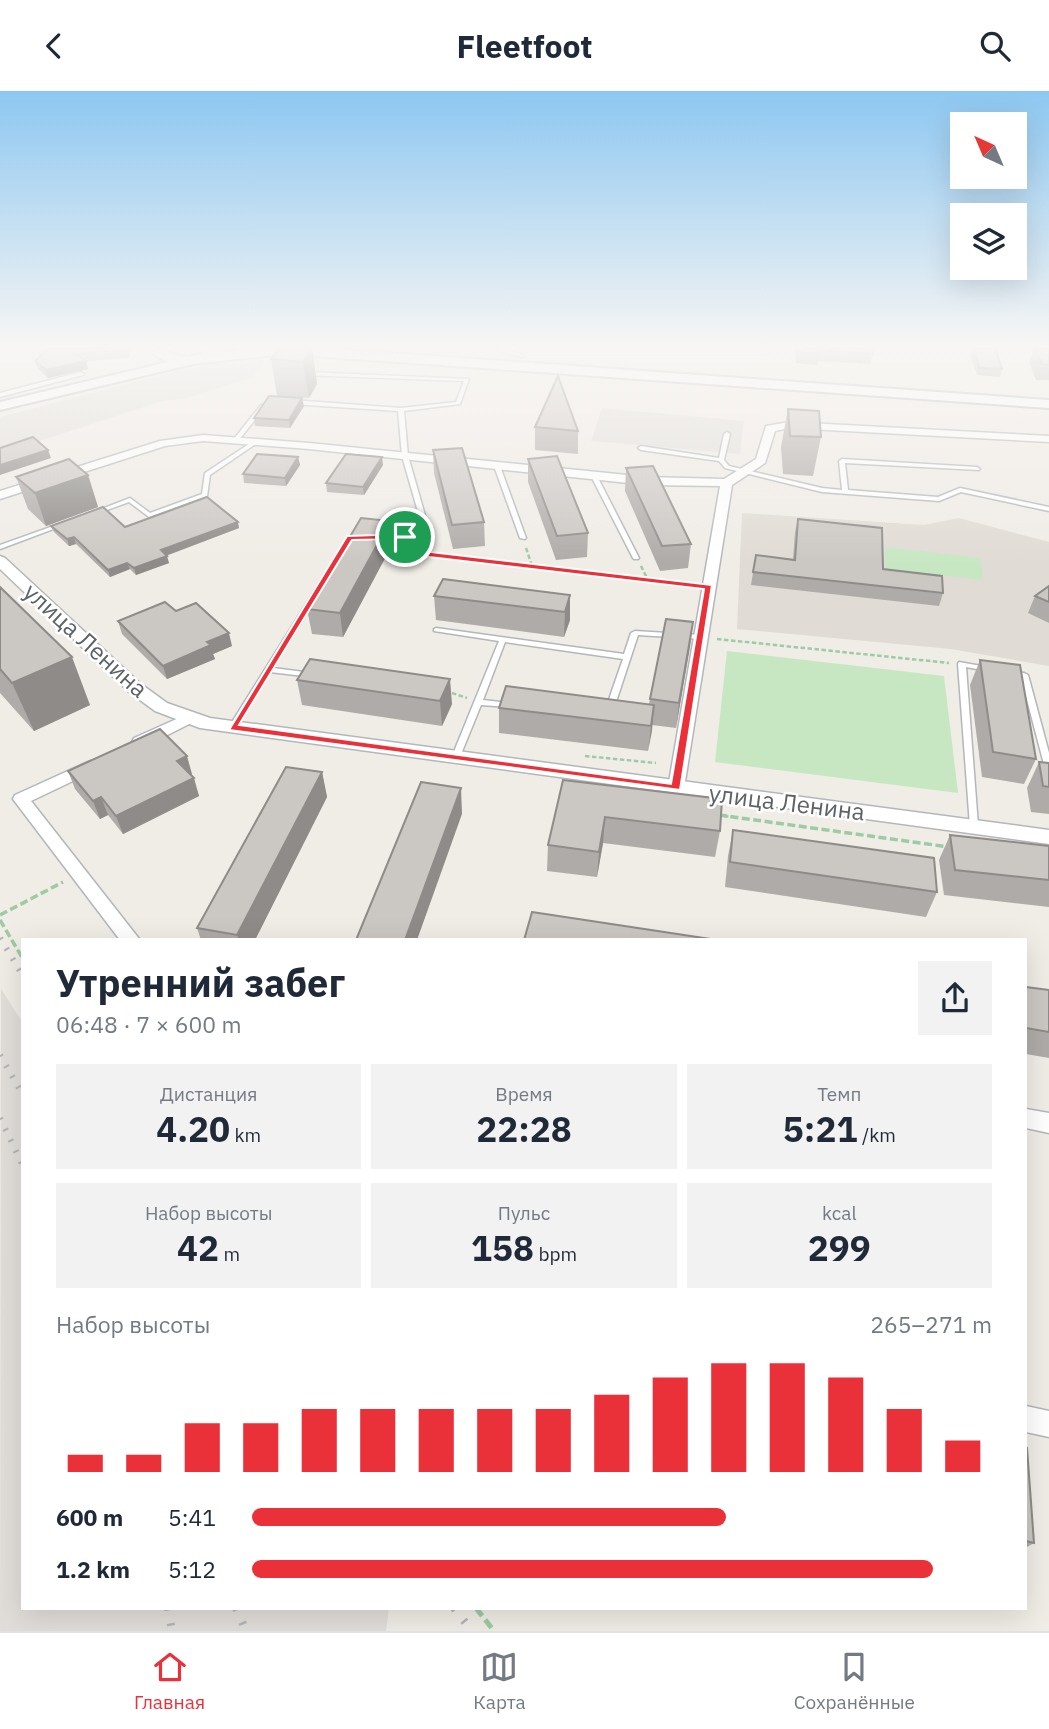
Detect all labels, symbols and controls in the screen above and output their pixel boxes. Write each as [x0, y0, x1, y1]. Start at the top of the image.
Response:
text: Fleetfoot [456, 25, 593, 67]
icon: back [35, 27, 73, 65]
icon: search [976, 27, 1014, 65]
north arrow [950, 112, 1027, 189]
map controls [950, 112, 1027, 280]
button: layers [950, 203, 1027, 280]
pin [375, 507, 435, 567]
icon: arrive [386, 518, 424, 556]
street label: улица Ленина [17, 576, 155, 705]
street label: улица Ленина [707, 777, 867, 827]
text: Утренний забег [56, 958, 345, 1007]
button: share [918, 961, 992, 1035]
text: 06:48 · 7 × 600 m [56, 1009, 242, 1039]
text: Дистанция [160, 1082, 257, 1106]
text: Время [495, 1082, 553, 1106]
text: Темп [817, 1082, 861, 1106]
text: 4.20 [156, 1106, 230, 1152]
text: 22:28 [476, 1106, 572, 1152]
text: 5:21 [783, 1106, 857, 1152]
text: km [230, 1123, 261, 1147]
text: /km [857, 1123, 896, 1147]
text: Набор высоты [145, 1201, 272, 1225]
text: Пульс [498, 1201, 550, 1225]
text: kcal [822, 1201, 857, 1225]
text: 42 [177, 1225, 219, 1271]
text: 158 [471, 1225, 534, 1271]
text: 299 [808, 1225, 871, 1271]
text: m [219, 1242, 240, 1266]
text: bpm [534, 1242, 577, 1266]
text: Набор высоты [56, 1309, 210, 1339]
text: 265–271 m [870, 1309, 992, 1339]
text: 600 m [56, 1502, 123, 1532]
text: 5:41 [168, 1502, 216, 1532]
text: 1.2 km [56, 1554, 130, 1584]
text: 5:12 [168, 1554, 216, 1584]
tab: Главная [134, 1648, 205, 1714]
tab: Карта [473, 1648, 526, 1714]
tab: Сохранённые [794, 1648, 915, 1714]

